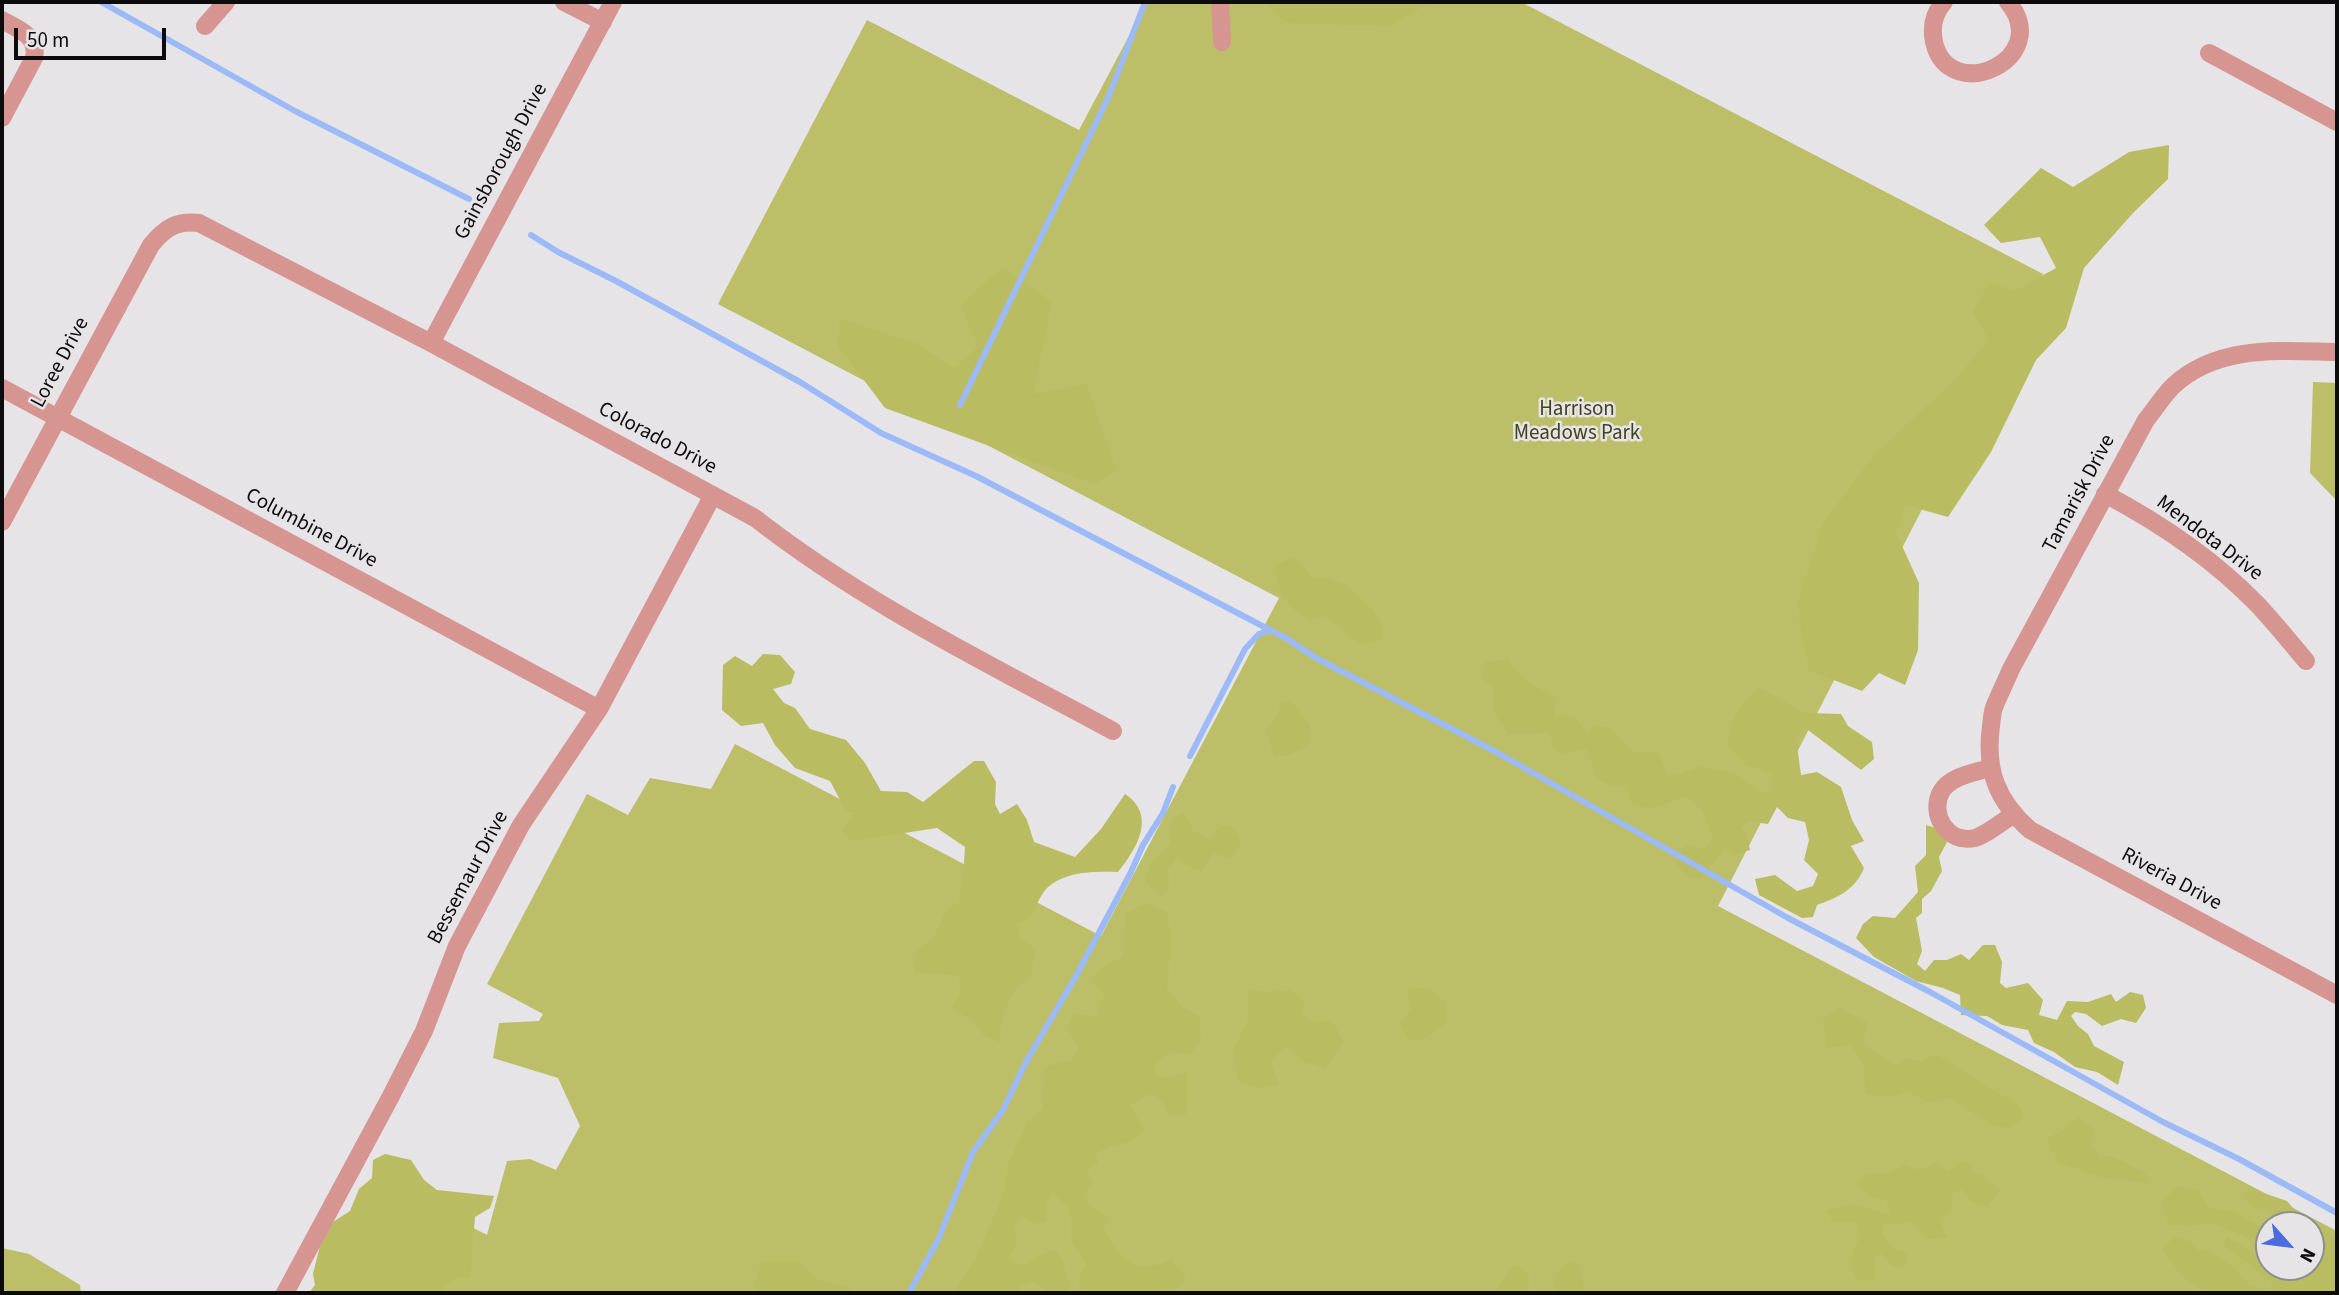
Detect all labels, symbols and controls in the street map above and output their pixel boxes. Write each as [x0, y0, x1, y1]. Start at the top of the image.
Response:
scale bar [18, 14, 170, 58]
text: 50 m [27, 25, 69, 55]
street label: Gainsborough Drive [450, 79, 554, 245]
street label: Loree Drive [27, 313, 95, 413]
street label: Colorado Drive [594, 397, 720, 481]
park label: Harrison Meadows Park [1514, 397, 1640, 447]
street label: Tamarisk Drive [2038, 431, 2122, 557]
street label: Columbine Drive [241, 484, 381, 574]
street label: Mendota Drive [2151, 491, 2267, 587]
street label: Bessemaur Drive [423, 807, 515, 949]
street label: Riveria Drive [2117, 843, 2225, 917]
north arrow [2255, 1211, 2325, 1281]
text: N [2292, 1243, 2322, 1267]

